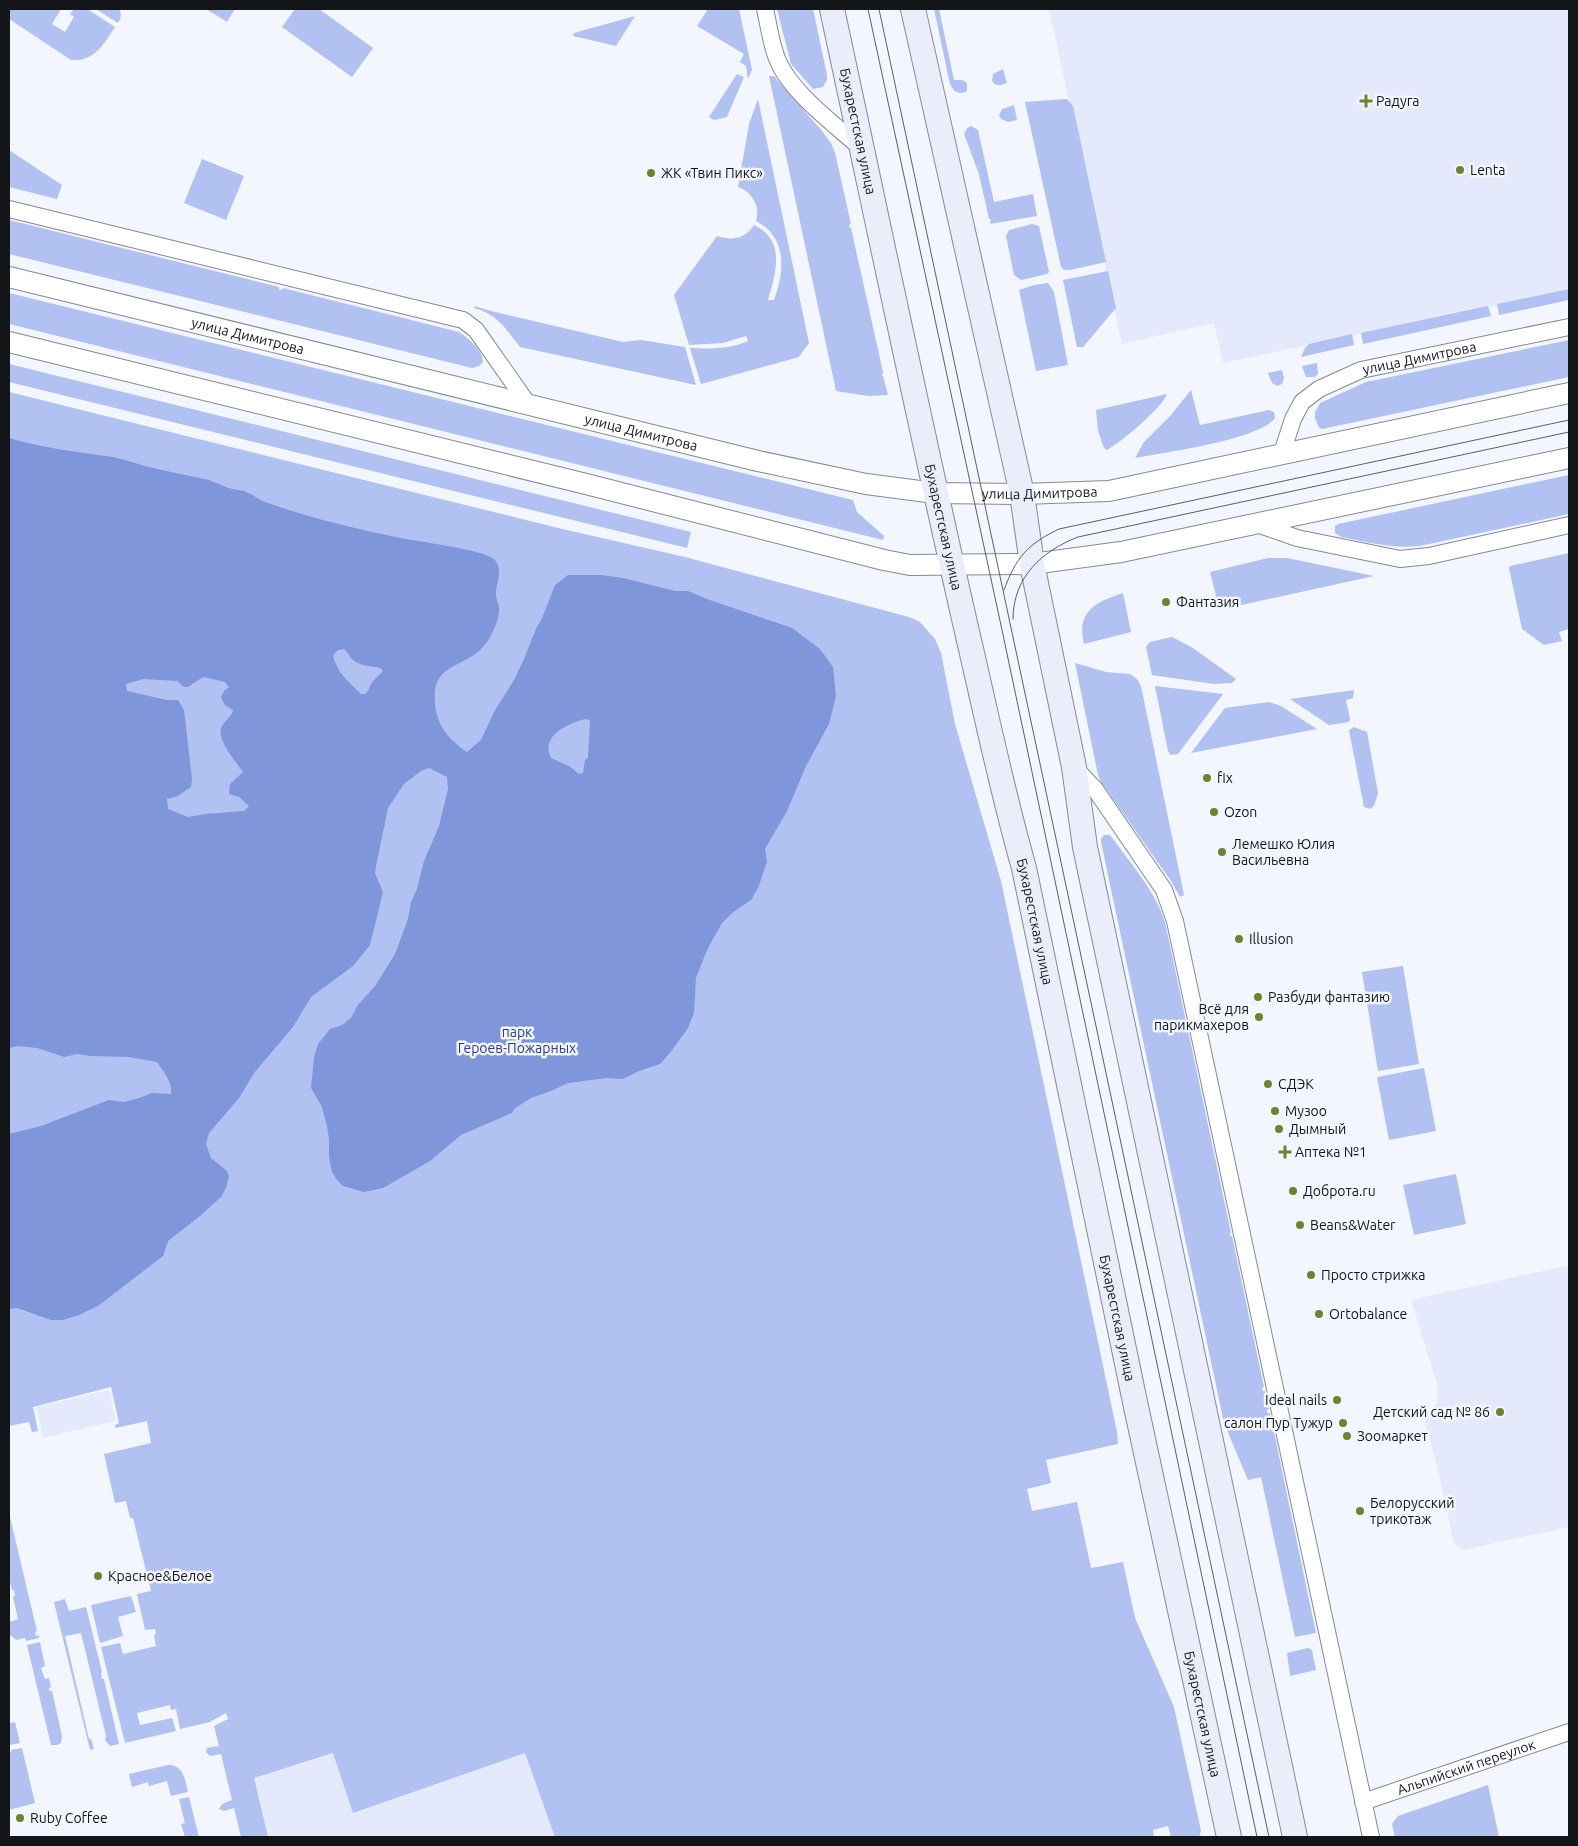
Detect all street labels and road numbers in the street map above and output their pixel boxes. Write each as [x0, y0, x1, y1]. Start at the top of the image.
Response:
street label: Бухарестская улица [837, 67, 879, 196]
street label: улица Димитрова [190, 314, 306, 357]
street label: улица Димитрова [1361, 338, 1478, 377]
street label: улица Димитрова [583, 411, 699, 454]
street label: Бухарестская улица [922, 463, 965, 592]
street label: улица Димитрова [982, 483, 1098, 502]
street label: Бухарестская улица [1014, 857, 1056, 986]
street label: Бухарестская улица [1097, 1253, 1138, 1383]
street label: Бухарестская улица [1181, 1649, 1224, 1779]
street label: Альпийский переулок [1395, 1736, 1537, 1798]

